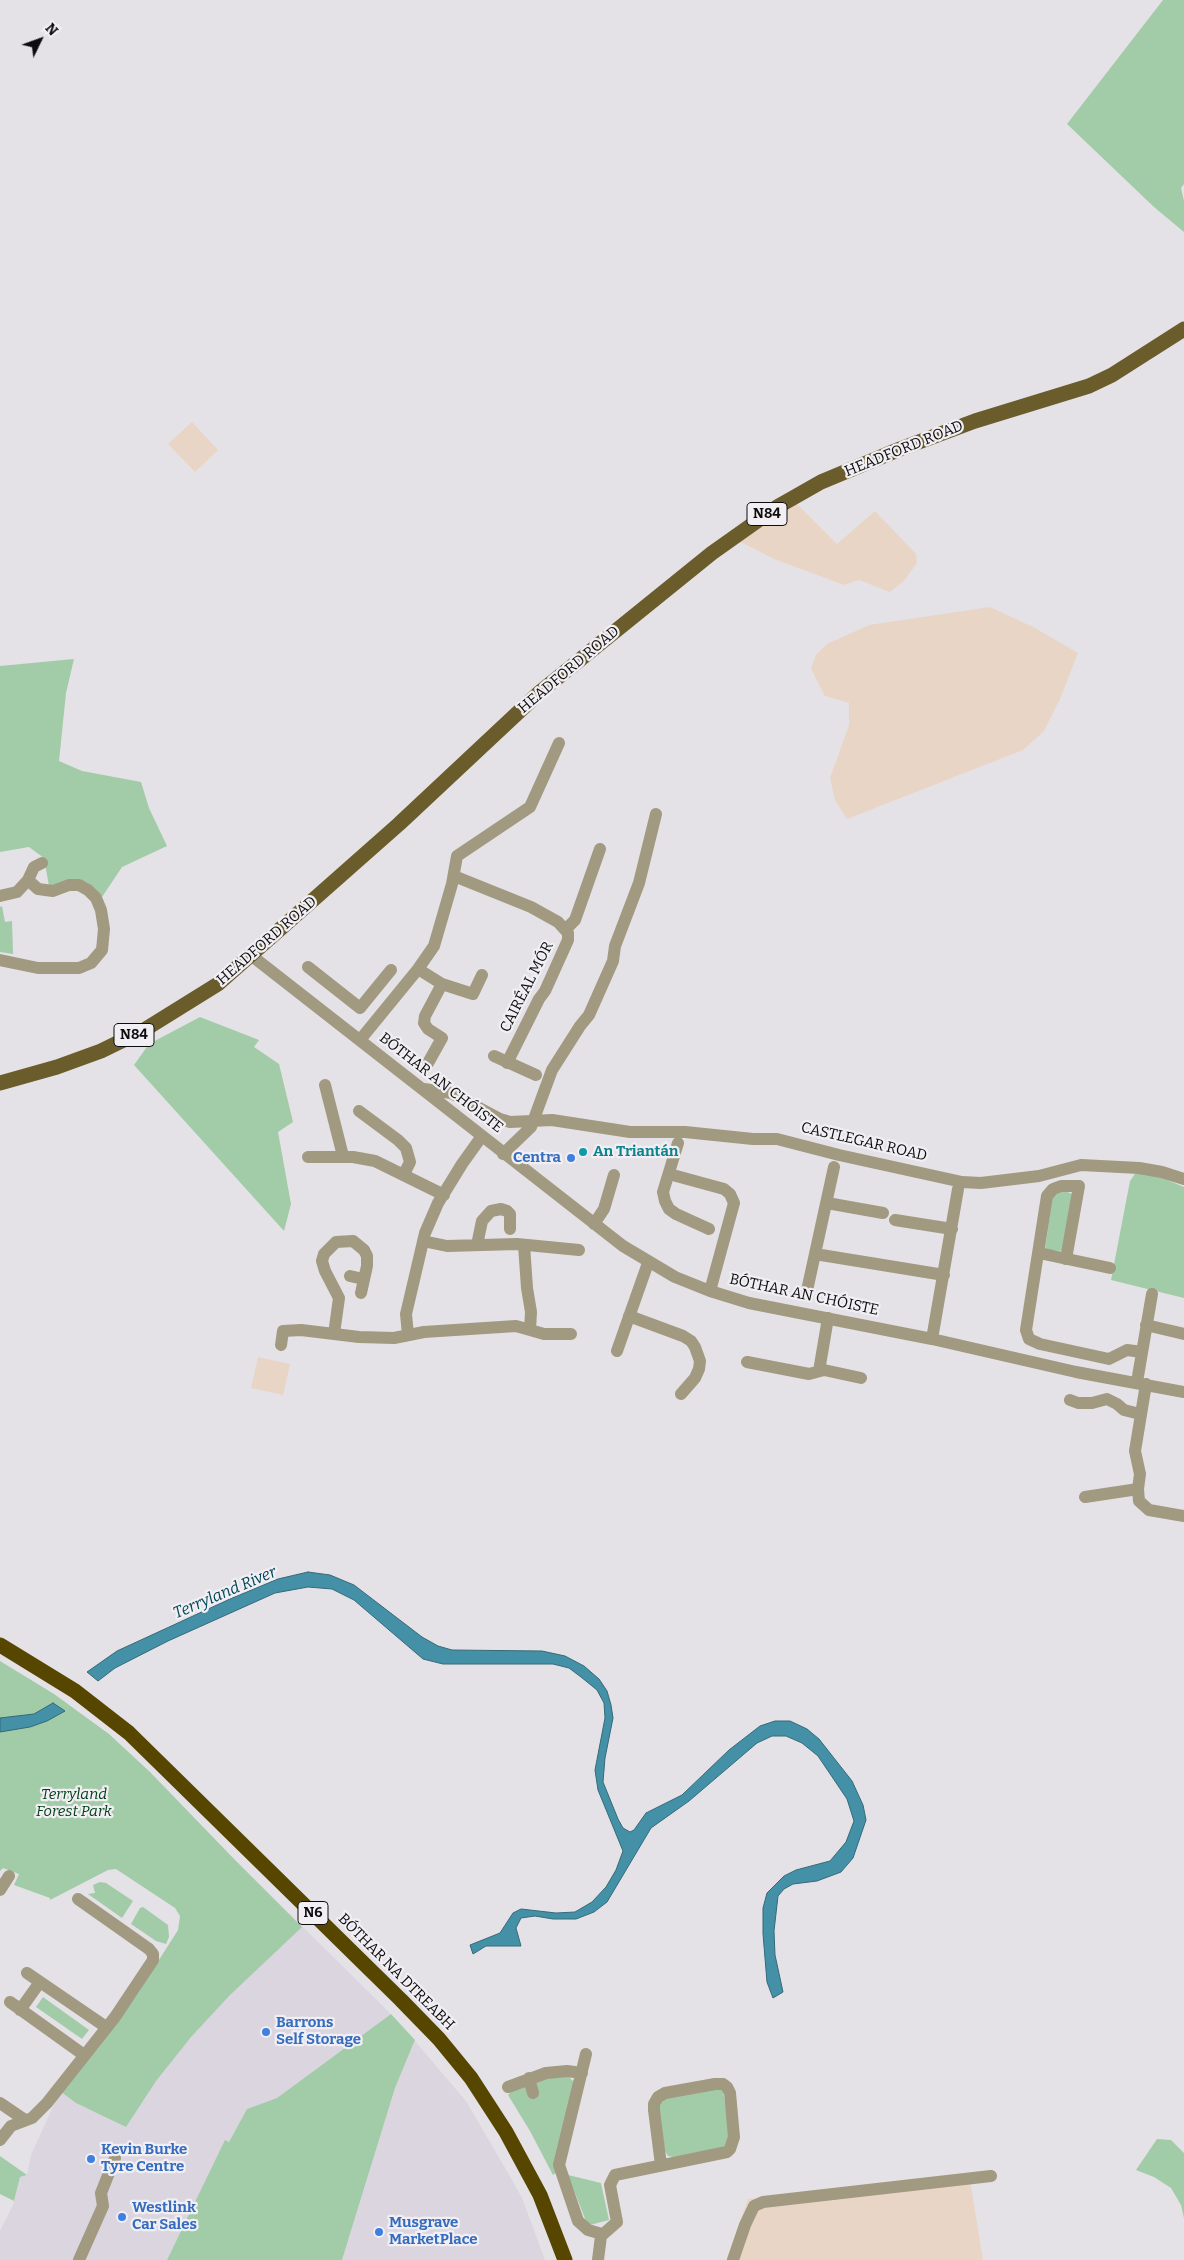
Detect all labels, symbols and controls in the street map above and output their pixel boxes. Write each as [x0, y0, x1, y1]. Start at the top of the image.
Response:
north arrow [15, 15, 65, 65]
text: N [42, 20, 61, 39]
street label: HEADFORD ROAD [842, 417, 966, 481]
road number: N84 [747, 502, 787, 526]
street label: HEADFORD ROAD [515, 623, 623, 717]
street label: HEADFORD ROAD [213, 893, 321, 989]
street label: CAIRÉAL MÓR [496, 939, 558, 1035]
road number: N84 [114, 1024, 154, 1046]
street label: BÓTHAR AN CHÓISTE [375, 1029, 507, 1137]
street label: CASTLEGAR ROAD [799, 1119, 929, 1165]
place label: An Triantán [593, 1143, 678, 1161]
marker: An Triantán [577, 1146, 589, 1158]
place label: Centra [513, 1149, 561, 1167]
marker: Centra [565, 1152, 577, 1164]
street label: BÓTHAR AN CHÓISTE [728, 1270, 880, 1320]
water label: Terryland River [171, 1563, 279, 1623]
park label: Terryland Forest Park [36, 1786, 112, 1821]
road number: N6 [298, 1902, 328, 1925]
street label: BÓTHAR NA DTREABH [334, 1910, 458, 2034]
place label: Barrons Self Storage [276, 2014, 361, 2049]
marker: Barrons Self Storage [260, 2026, 272, 2038]
place label: Kevin Burke Tyre Centre [101, 2141, 187, 2176]
marker: Kevin Burke Tyre Centre [85, 2153, 97, 2165]
place label: Westlink Car Sales [132, 2199, 197, 2234]
marker: Westlink Car Sales [116, 2211, 128, 2223]
place label: Musgrave MarketPlace [389, 2214, 477, 2249]
marker: Musgrave MarketPlace [373, 2226, 385, 2238]

